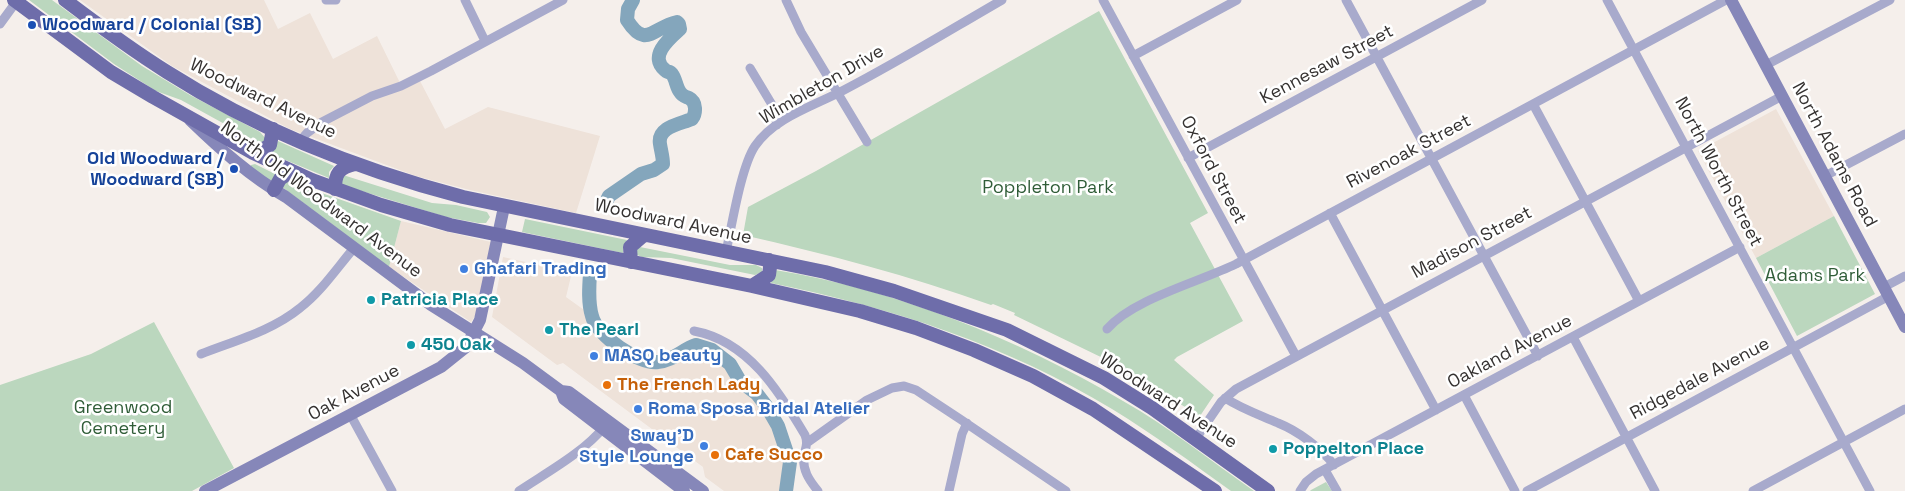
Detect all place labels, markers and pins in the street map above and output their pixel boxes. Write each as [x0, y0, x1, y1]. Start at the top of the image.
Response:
place label: Woodward / Colonial (SB) [42, 14, 261, 36]
marker: Woodward / Colonial (SB) [26, 19, 38, 31]
place label: Old Woodward / Woodward (SB) [87, 148, 224, 190]
marker: Old Woodward / Woodward (SB) [228, 163, 240, 175]
place label: Ghafari Trading [474, 258, 607, 280]
marker: Ghafari Trading [458, 263, 470, 275]
place label: Patricia Place [381, 289, 499, 311]
marker: Patricia Place [365, 294, 377, 306]
place label: The Pearl [559, 319, 639, 341]
marker: The Pearl [543, 324, 555, 336]
place label: 450 Oak [421, 334, 492, 356]
marker: 450 Oak [405, 339, 417, 351]
place label: MASQ beauty [604, 345, 721, 367]
marker: MASQ beauty [588, 350, 600, 362]
place label: The French Lady [617, 374, 760, 396]
marker: The French Lady [601, 379, 613, 391]
place label: Roma Sposa Bridal Atelier [648, 398, 870, 420]
marker: Roma Sposa Bridal Atelier [632, 403, 644, 415]
place label: Sway'D Style Lounge [579, 425, 694, 468]
place label: Poppelton Place [1283, 438, 1424, 460]
marker: Sway'D Style Lounge [698, 440, 710, 452]
marker: Poppelton Place [1267, 443, 1279, 455]
place label: Cafe Succo [725, 444, 823, 466]
marker: Cafe Succo [709, 449, 721, 461]

